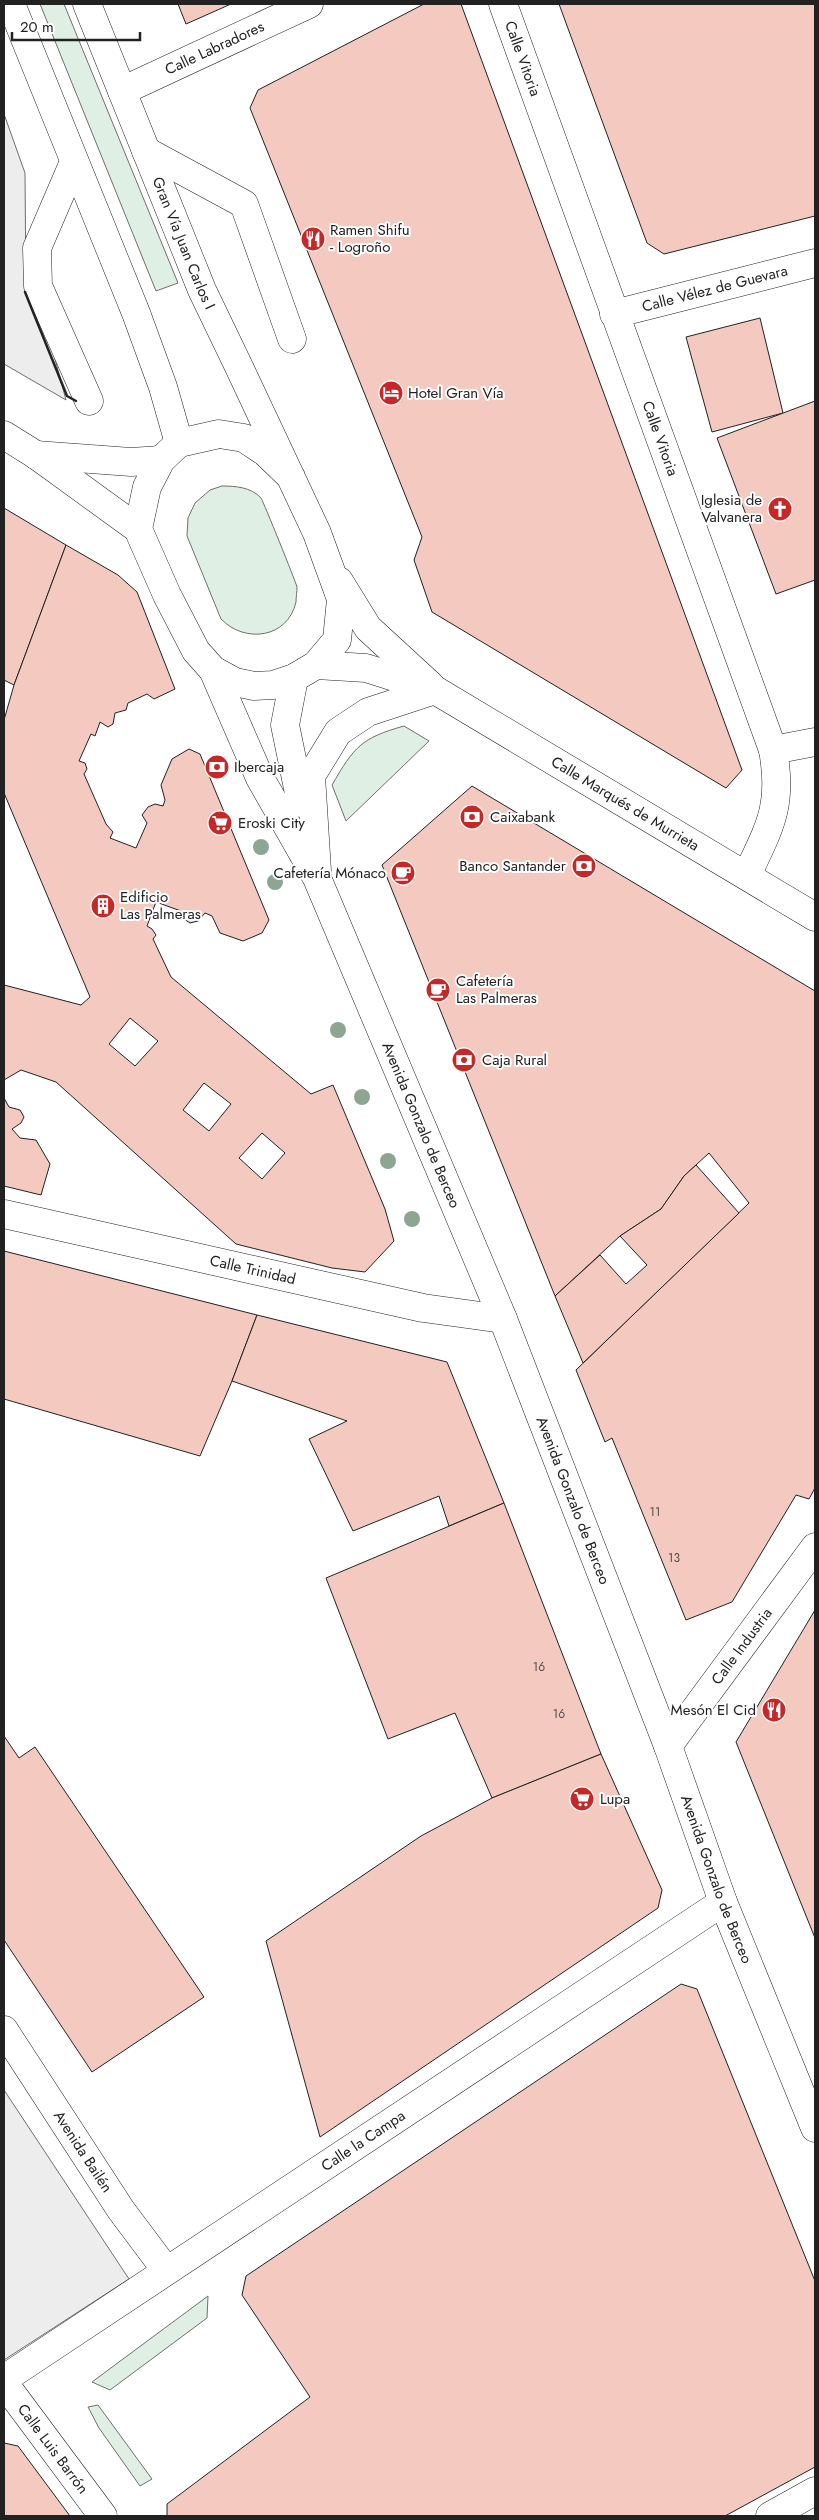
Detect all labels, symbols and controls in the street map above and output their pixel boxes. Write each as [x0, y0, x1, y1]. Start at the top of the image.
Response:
scale bar [12, 10, 140, 42]
street label: Calle Labradores [161, 15, 268, 81]
text: 20 m [20, 16, 54, 38]
street label: Calle Vitoria [499, 18, 546, 99]
street label: Gran Vía Juan Carlos I [147, 174, 221, 313]
place label: Ramen Shifu - Logroño [330, 219, 410, 258]
restaurant icon: Ramen Shifu - Logroño [300, 226, 326, 252]
street label: Calle Vélez de Guevara [640, 259, 790, 317]
hotel icon: Hotel Gran Vía [378, 380, 404, 406]
place label: Hotel Gran Vía [408, 382, 504, 404]
street label: Calle Vitoria [637, 398, 684, 479]
place label: Iglesia de Valvanera [701, 489, 762, 528]
church icon: Iglesia de Valvanera [767, 496, 793, 522]
street label: Calle Marqués de Murrieta [547, 751, 703, 856]
bank icon: Ibercaja [204, 754, 230, 780]
place label: Ibercaja [234, 756, 284, 778]
bank icon: Caixabank [459, 804, 485, 830]
place label: Caixabank [490, 806, 556, 828]
supermarket icon: Eroski City [207, 810, 233, 836]
place label: Eroski City [238, 812, 305, 834]
bank icon: Banco Santander [571, 853, 597, 879]
place label: Banco Santander [459, 855, 567, 877]
cafe icon: Cafetería Mónaco [390, 860, 416, 886]
place label: Cafetería Mónaco [274, 862, 386, 884]
place label: Edificio Las Palmeras [120, 886, 201, 925]
building icon: Edificio Las Palmeras [90, 893, 116, 919]
place label: Cafetería Las Palmeras [456, 970, 537, 1009]
cafe icon: Cafetería Las Palmeras [425, 977, 451, 1003]
street label: Avenida Gonzalo de Berceo [376, 1039, 466, 1211]
bank icon: Caja Rural [451, 1047, 477, 1073]
place label: Caja Rural [482, 1049, 547, 1071]
street label: Calle Trinidad [208, 1249, 298, 1290]
street label: Avenida Gonzalo de Berceo [531, 1413, 616, 1588]
house number: 11 [650, 1503, 660, 1521]
house number: 13 [668, 1549, 680, 1567]
street label: Calle Industria [706, 1603, 777, 1689]
house number: 16 [533, 1658, 545, 1676]
restaurant icon: Mesón El Cid [761, 1697, 787, 1723]
place label: Mesón El Cid [671, 1699, 756, 1721]
house number: 16 [553, 1705, 565, 1723]
supermarket icon: Lupa [569, 1786, 595, 1812]
place label: Lupa [600, 1788, 630, 1810]
street label: Avenida Gonzalo de Berceo [675, 1792, 758, 1967]
street label: Calle la Campa [317, 2105, 410, 2177]
street label: Avenida Bailén [48, 2106, 118, 2197]
street label: Calle Luis Barrón [12, 2399, 94, 2498]

